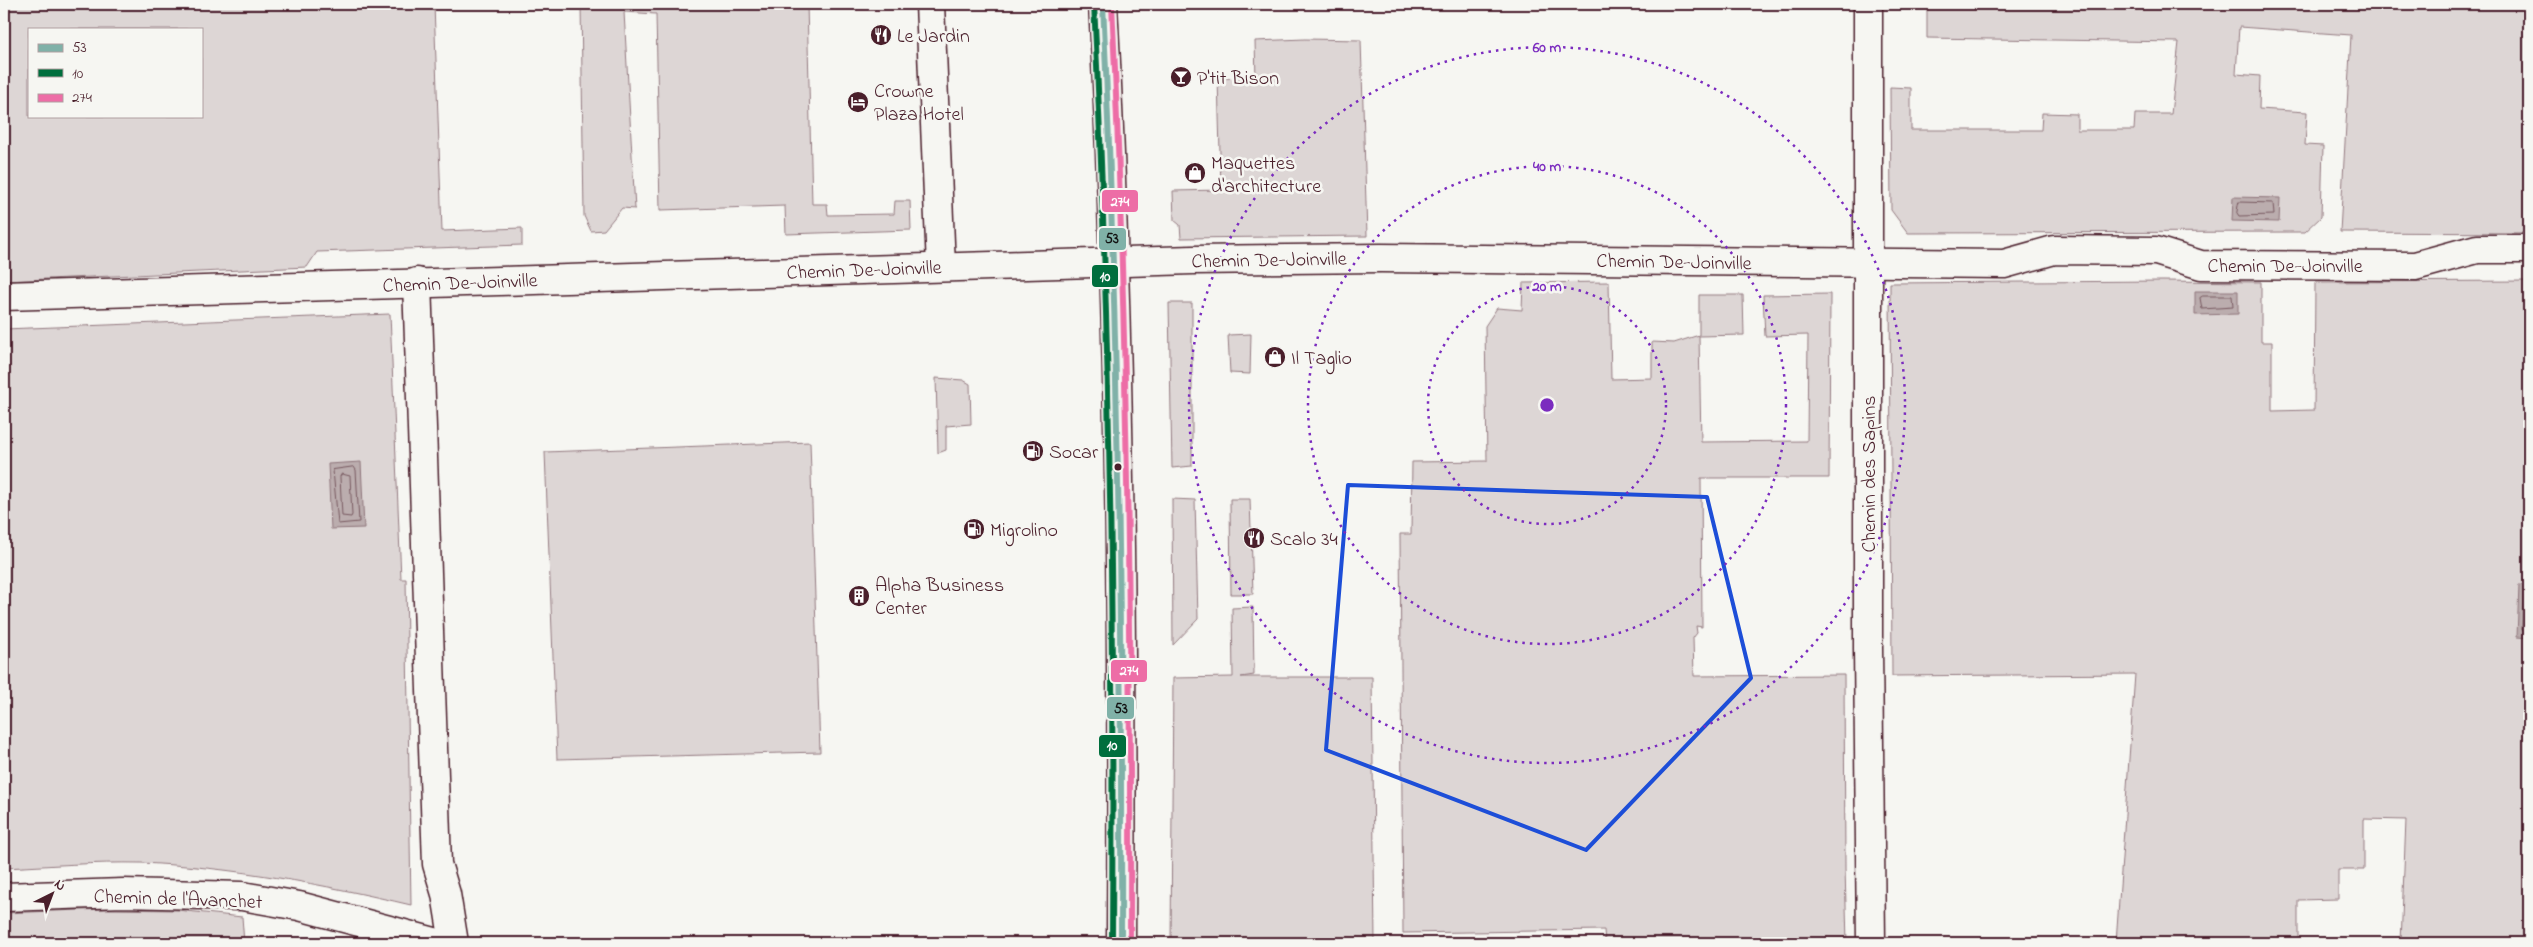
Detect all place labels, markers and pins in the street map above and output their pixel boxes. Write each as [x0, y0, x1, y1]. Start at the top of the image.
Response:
restaurant icon: Le Jardin [869, 23, 893, 47]
place label: Le Jardin [897, 23, 970, 52]
bar icon: P'tit Bison [1169, 65, 1193, 89]
place label: P'tit Bison [1197, 65, 1279, 94]
place label: Crowne Plaza Hotel [874, 78, 964, 130]
hotel icon: Crowne Plaza Hotel [846, 90, 870, 114]
place label: Maquettes d'architecture [1211, 150, 1321, 202]
shop icon: Maquettes d'architecture [1183, 161, 1207, 185]
shop icon: Il Taglio [1263, 345, 1287, 369]
place label: Il Taglio [1291, 345, 1352, 375]
centre of rings [1538, 396, 1556, 414]
fuel station icon: Socar [1021, 439, 1045, 463]
place label: Socar [1049, 439, 1099, 468]
unlabelled marker [1113, 462, 1123, 472]
fuel station icon: Migrolino [962, 517, 986, 541]
place label: Migrolino [990, 517, 1058, 547]
restaurant icon: Scalo 34 [1242, 526, 1266, 550]
place label: Scalo 34 [1270, 526, 1338, 555]
place label: Alpha Business Center [875, 572, 1004, 624]
building icon: Alpha Business Center [847, 584, 871, 608]

